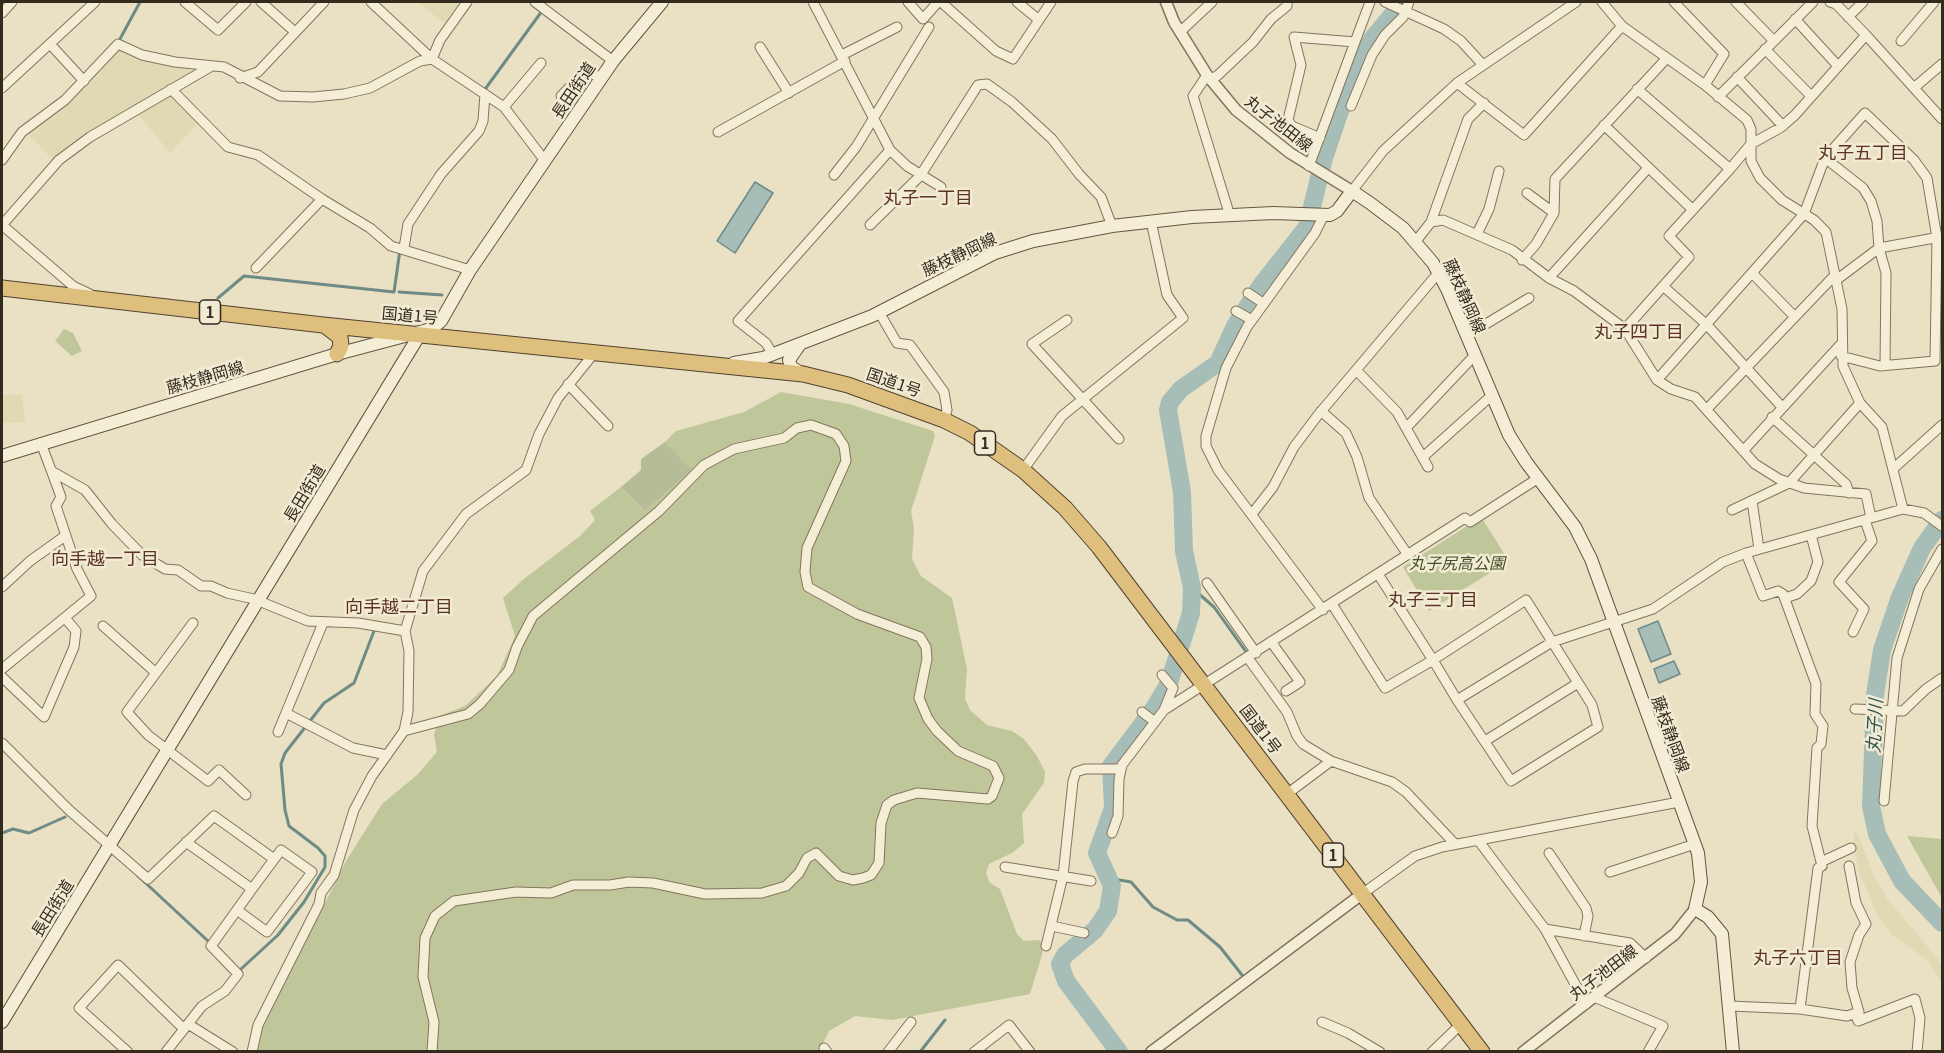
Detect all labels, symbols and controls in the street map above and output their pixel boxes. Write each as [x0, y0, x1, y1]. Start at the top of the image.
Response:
street label: 長田街道 [547, 58, 599, 122]
street label: 丸子池田線 [1242, 91, 1316, 155]
district label: 丸子五丁目 [1818, 141, 1908, 163]
district label: 丸子一丁目 [883, 186, 973, 208]
street label: 藤枝静岡線 [919, 228, 999, 280]
street label: 藤枝静岡線 [1440, 256, 1490, 336]
road number: 1 [200, 300, 220, 324]
street label: 国道1号 [381, 303, 439, 327]
district label: 丸子四丁目 [1594, 320, 1684, 342]
street label: 藤枝静岡線 [164, 357, 246, 397]
street label: 国道1号 [864, 364, 924, 400]
road number: 1 [974, 431, 996, 455]
street label: 長田街道 [279, 461, 329, 525]
district label: 向手越一丁目 [51, 547, 159, 569]
park label: 丸子尻高公園 [1409, 553, 1505, 573]
district label: 丸子三丁目 [1388, 588, 1478, 610]
district label: 向手越二丁目 [345, 595, 453, 617]
street label: 藤枝静岡線 [1648, 693, 1694, 775]
water label: 丸子川 [1862, 698, 1886, 754]
street label: 国道1号 [1236, 701, 1286, 757]
road number: 1 [1322, 843, 1344, 867]
street label: 長田街道 [27, 876, 77, 940]
street label: 丸子池田線 [1565, 940, 1641, 1004]
district label: 丸子六丁目 [1753, 946, 1843, 968]

